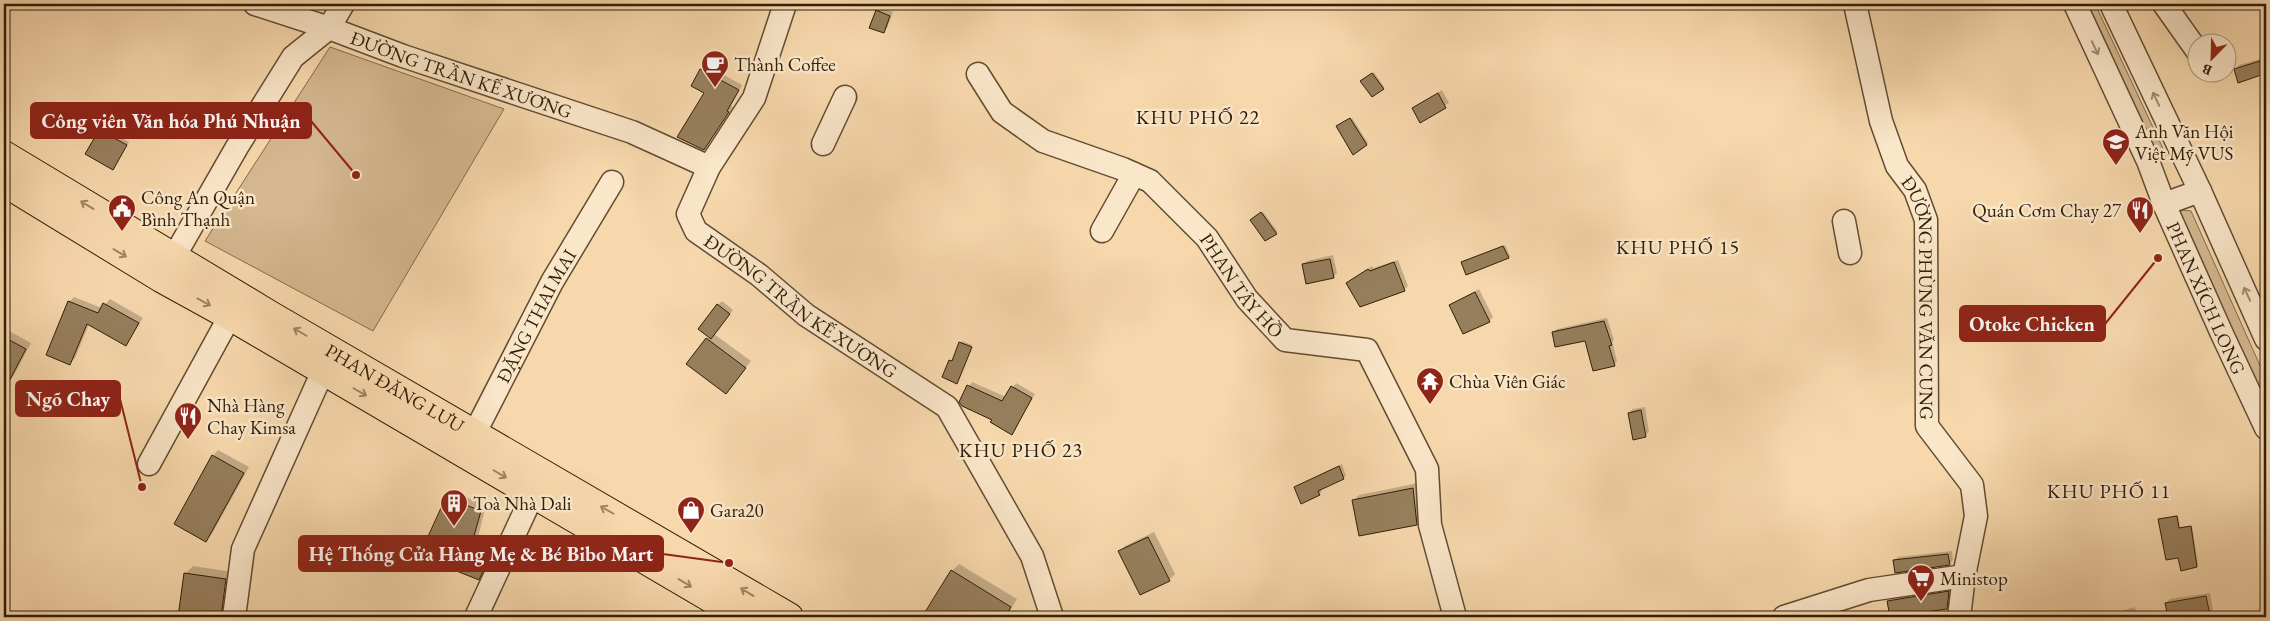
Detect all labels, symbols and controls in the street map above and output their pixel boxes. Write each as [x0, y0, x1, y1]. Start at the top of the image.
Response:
street label: ĐƯỜNG TRẦN KẾ XƯƠNG [347, 25, 575, 124]
north arrow [2188, 32, 2238, 82]
one-way arrow [2091, 40, 2101, 55]
cafe icon: Thành Coffee [700, 49, 730, 88]
place label: Thành Coffee [734, 52, 836, 77]
text: B [2199, 60, 2214, 80]
one-way arrow [2151, 92, 2161, 107]
callout: Công viên Văn hóa Phú Nhuận [31, 103, 311, 138]
district label: KHU PHỐ 22 [1136, 104, 1260, 130]
text: Công viên Văn hóa Phú Nhuận [41, 108, 301, 134]
place label: Anh Văn Hội Việt Mỹ VUS [2134, 119, 2234, 166]
school or university icon: Anh Văn Hội Việt Mỹ VUS [2101, 127, 2131, 166]
street label: ĐƯỜNG PHÙNG VĂN CUNG [1896, 171, 1939, 420]
place label: Công An Quận Bình Thạnh [141, 185, 255, 232]
public building icon: Công An Quận Bình Thạnh [107, 193, 137, 232]
restaurant icon: Quán Cơm Chay 27 [2125, 195, 2155, 234]
place label: Quán Cơm Chay 27 [1972, 198, 2122, 223]
one-way arrow [81, 200, 95, 210]
street label: PHAN XÍCH LONG [2160, 218, 2251, 379]
street label: ĐƯỜNG TRẦN KẾ XƯƠNG [699, 228, 902, 384]
street label: PHAN TÂY HỒ [1194, 228, 1289, 344]
district label: KHU PHỐ 15 [1616, 234, 1740, 260]
street label: ĐẶNG THAI MAI [491, 244, 582, 387]
one-way arrow [113, 248, 127, 259]
one-way arrow [2242, 287, 2251, 302]
one-way arrow [196, 298, 211, 307]
callout: Otoke Chicken [1960, 306, 2105, 341]
text: Otoke Chicken [1969, 311, 2095, 337]
one-way arrow [293, 326, 307, 336]
street label: PHAN ĐĂNG LƯU [321, 338, 469, 438]
temple icon: Chùa Viên Giác [1415, 366, 1445, 405]
place label: Chùa Viên Giác [1449, 369, 1566, 394]
callout: Ngõ Chay [16, 381, 120, 416]
text: Ngõ Chay [26, 386, 110, 412]
one-way arrow [352, 388, 366, 398]
place label: Nhà Hàng Chay Kimsa [207, 393, 296, 440]
restaurant icon: Nhà Hàng Chay Kimsa [173, 401, 203, 440]
district label: KHU PHỐ 23 [959, 437, 1083, 463]
one-way arrow [492, 470, 507, 480]
district label: KHU PHỐ 11 [2047, 478, 2171, 504]
building icon: Toà Nhà Dali [439, 488, 469, 527]
place label: Toà Nhà Dali [473, 491, 572, 516]
shop icon: Gara20 [676, 495, 706, 534]
place label: Gara20 [710, 498, 764, 523]
one-way arrow [600, 505, 614, 515]
callout: Hệ Thống Cửa Hàng Mẹ & Bé Bibo Mart [299, 536, 663, 571]
text: Hệ Thống Cửa Hàng Mẹ & Bé Bibo Mart [309, 541, 654, 567]
supermarket icon: Ministop [1906, 563, 1936, 602]
place label: Ministop [1940, 566, 2008, 591]
one-way arrow [678, 579, 692, 589]
one-way arrow [740, 587, 754, 597]

